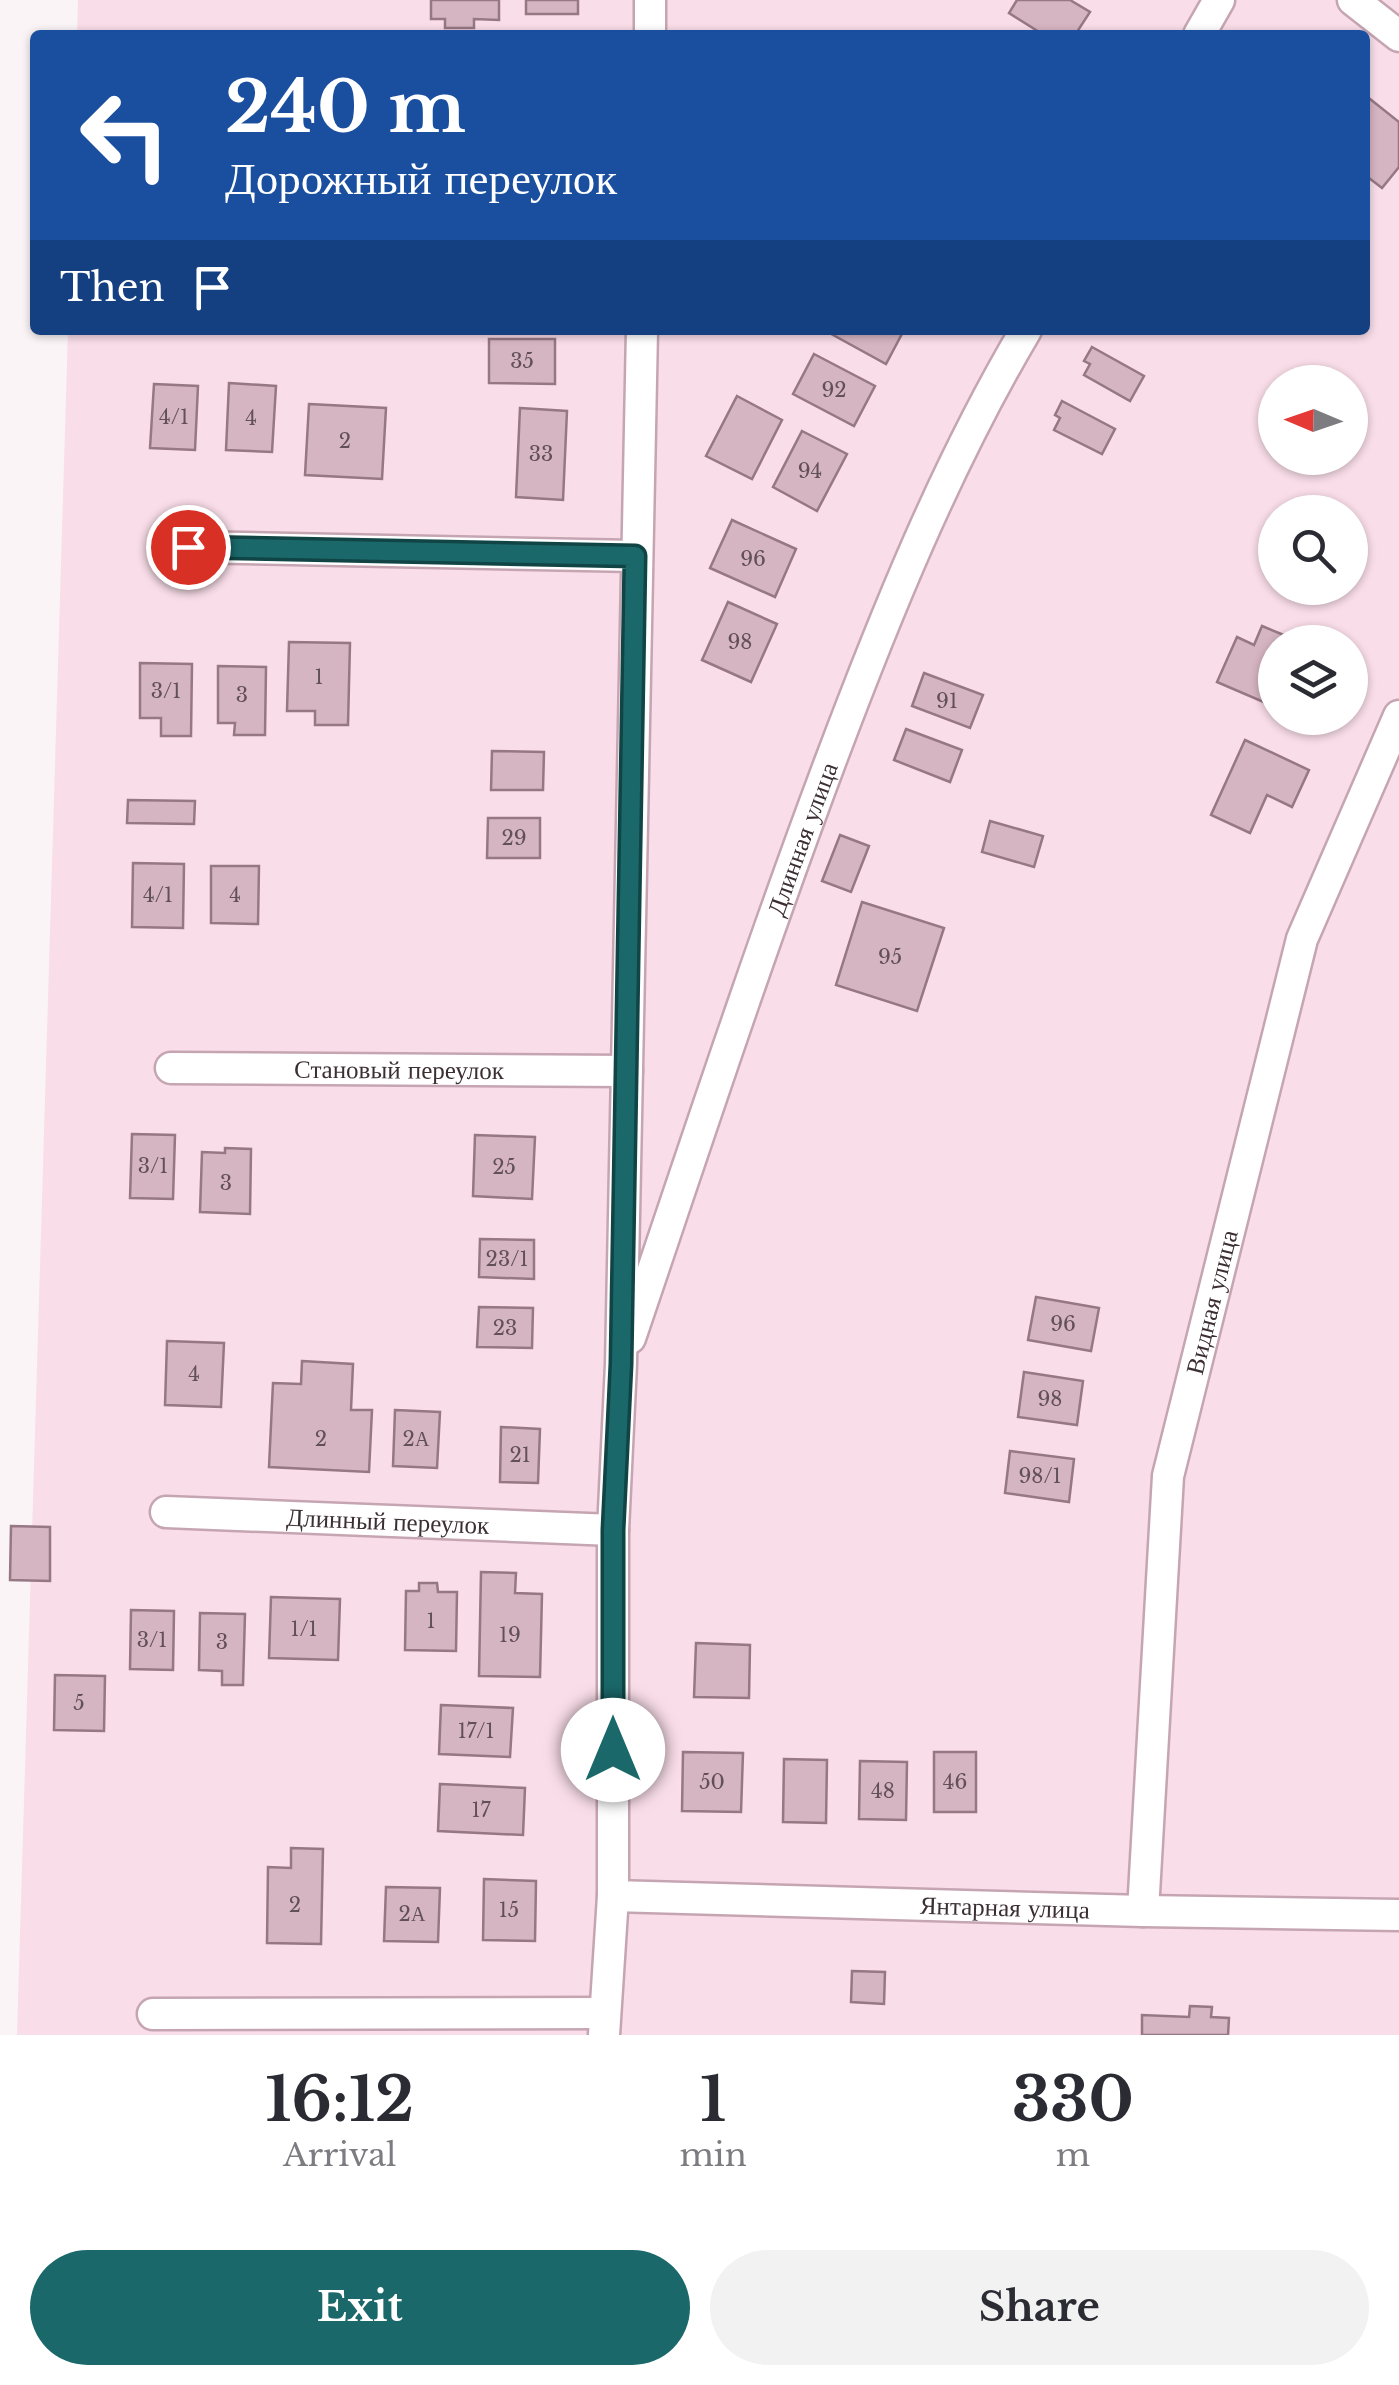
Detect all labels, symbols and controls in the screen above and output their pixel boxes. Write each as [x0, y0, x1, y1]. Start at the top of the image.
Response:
text: 240 m [225, 64, 466, 151]
icon: left [60, 70, 190, 200]
text: Дорожный переулок [225, 150, 617, 206]
icon: arrive [185, 260, 240, 315]
text: Then [60, 264, 165, 311]
house number: 35 [510, 349, 534, 373]
north arrow [1258, 365, 1368, 475]
map controls [1258, 365, 1368, 735]
house number: 92 [821, 378, 847, 402]
house number: 4/1 [159, 405, 189, 429]
house number: 4 [245, 406, 257, 430]
house number: 2 [339, 429, 351, 453]
house number: 33 [529, 442, 553, 466]
house number: 94 [798, 459, 822, 483]
button: search [1258, 495, 1368, 605]
pin [146, 505, 231, 590]
icon: arrive [161, 520, 216, 575]
house number: 96 [740, 547, 766, 571]
button: layers [1258, 625, 1368, 735]
house number: 98 [728, 630, 752, 654]
house number: 1 [315, 665, 323, 689]
house number: 3/1 [151, 679, 181, 703]
house number: 3 [236, 683, 248, 707]
house number: 91 [936, 689, 958, 713]
street label: Длинная улица [760, 758, 845, 920]
house number: 29 [501, 826, 527, 850]
house number: 4/1 [143, 883, 173, 907]
house number: 4 [229, 883, 241, 907]
house number: 95 [878, 945, 902, 969]
street label: Становый переулок [294, 1054, 505, 1086]
house number: 3/1 [138, 1154, 168, 1178]
house number: 25 [492, 1155, 516, 1179]
house number: 3 [220, 1171, 232, 1195]
street label: Видная улица [1179, 1227, 1245, 1378]
house number: 23/1 [486, 1247, 528, 1271]
house number: 96 [1050, 1312, 1076, 1336]
house number: 23 [493, 1316, 517, 1340]
house number: 4 [188, 1362, 200, 1386]
house number: 98 [1038, 1387, 1062, 1411]
house number: 2 [315, 1427, 327, 1451]
house number: 2А [403, 1427, 430, 1451]
house number: 21 [509, 1443, 531, 1467]
house number: 98/1 [1018, 1464, 1062, 1488]
street label: Длинный переулок [286, 1502, 491, 1541]
house number: 1 [427, 1609, 435, 1633]
house number: 1/1 [290, 1617, 318, 1641]
house number: 19 [499, 1623, 521, 1647]
house number: 3/1 [137, 1628, 167, 1652]
house number: 3 [216, 1630, 228, 1654]
house number: 5 [73, 1691, 85, 1715]
position arrow [561, 1698, 665, 1802]
house number: 17/1 [458, 1719, 494, 1743]
house number: 50 [699, 1770, 725, 1794]
house number: 46 [943, 1770, 967, 1794]
house number: 48 [871, 1779, 895, 1803]
house number: 17 [472, 1798, 491, 1822]
street label: Янтарная улица [919, 1890, 1090, 1925]
house number: 2 [289, 1893, 301, 1917]
house number: 15 [499, 1898, 519, 1922]
house number: 2А [399, 1902, 426, 1926]
text: 16:12 [265, 2063, 414, 2137]
text: 1 [700, 2063, 726, 2137]
text: 330 [1012, 2063, 1134, 2137]
text: Arrival [283, 2135, 396, 2175]
text: min [679, 2135, 747, 2175]
text: m [1056, 2135, 1090, 2175]
button: Exit [30, 2250, 690, 2365]
button: Share [710, 2250, 1369, 2365]

